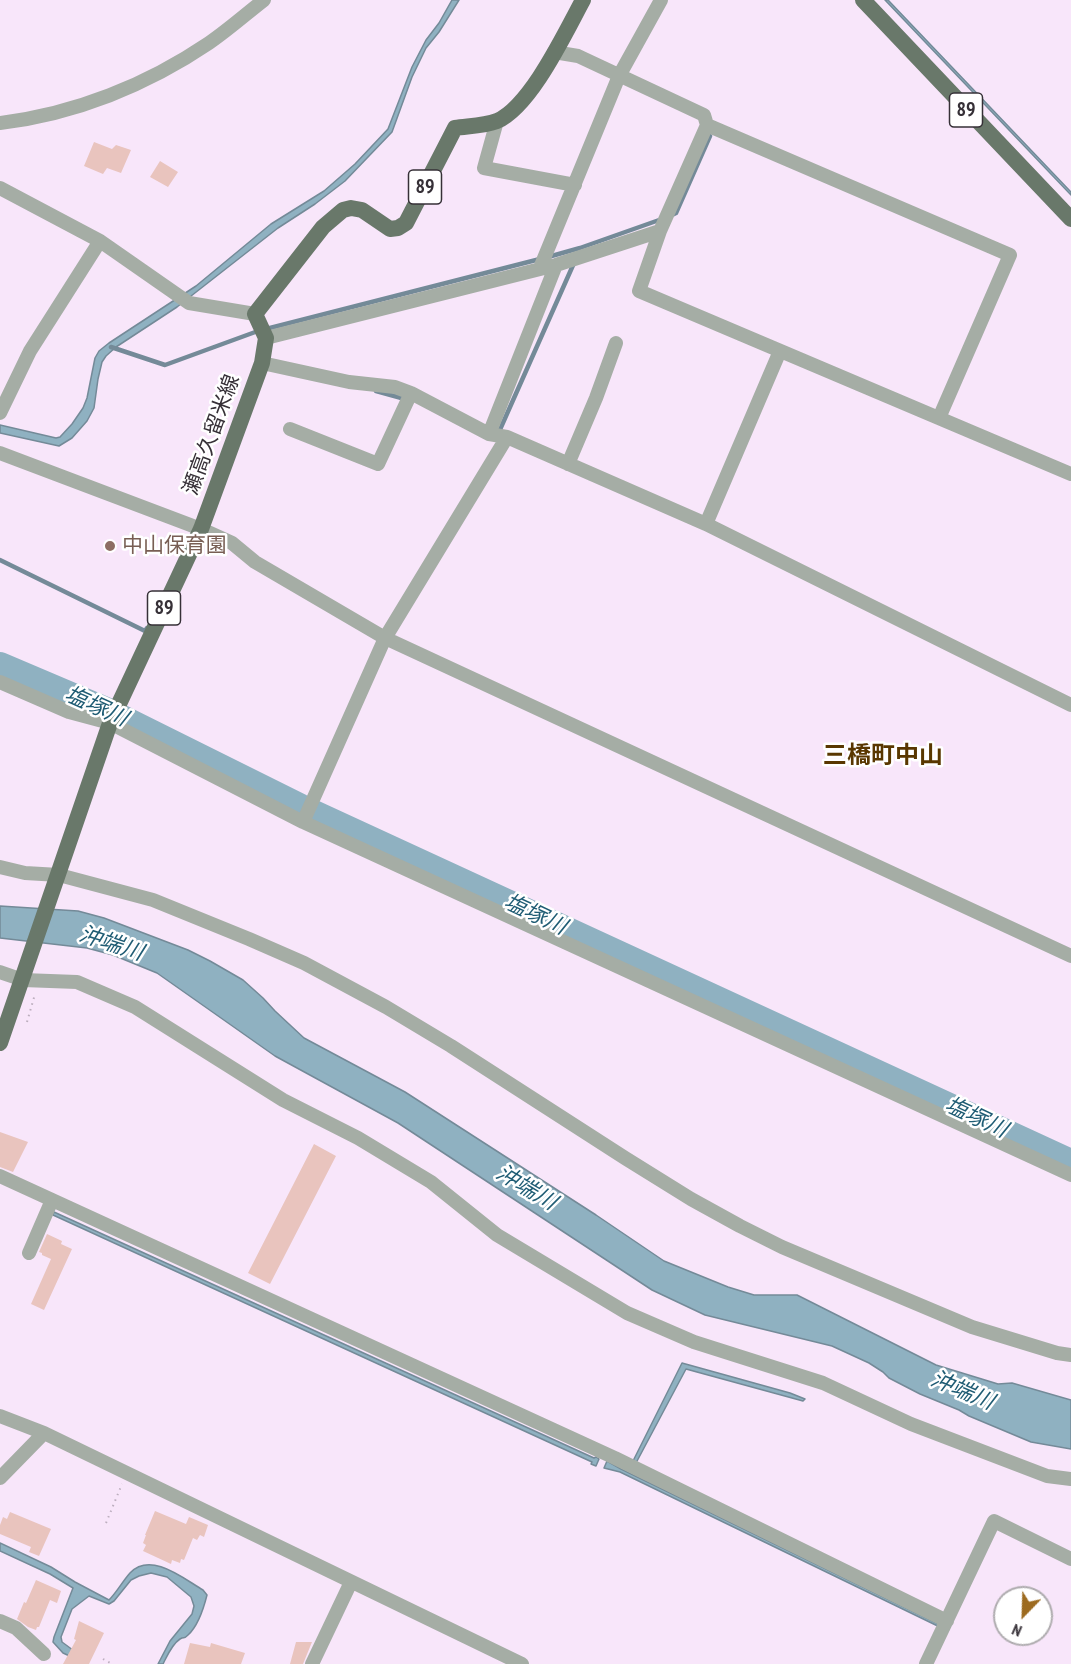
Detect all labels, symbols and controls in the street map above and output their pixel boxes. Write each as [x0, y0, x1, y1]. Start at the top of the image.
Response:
road number: 89 [950, 93, 982, 127]
road number: 89 [408, 170, 442, 204]
street label: 瀬高久留米線 [179, 371, 245, 499]
place label: 中山保育園 [122, 533, 227, 559]
marker: 中山保育園 [103, 539, 117, 553]
road number: 89 [148, 591, 180, 625]
water label: 塩塚川 [60, 682, 132, 732]
district label: 三橋町中山 [823, 742, 943, 770]
water label: 塩塚川 [500, 889, 570, 941]
water label: 沖端川 [76, 921, 146, 967]
water label: 塩塚川 [941, 1092, 1011, 1144]
water label: 沖端川 [491, 1160, 561, 1216]
water label: 沖端川 [926, 1366, 998, 1416]
north arrow [993, 1586, 1053, 1646]
text: N [1009, 1620, 1025, 1642]

